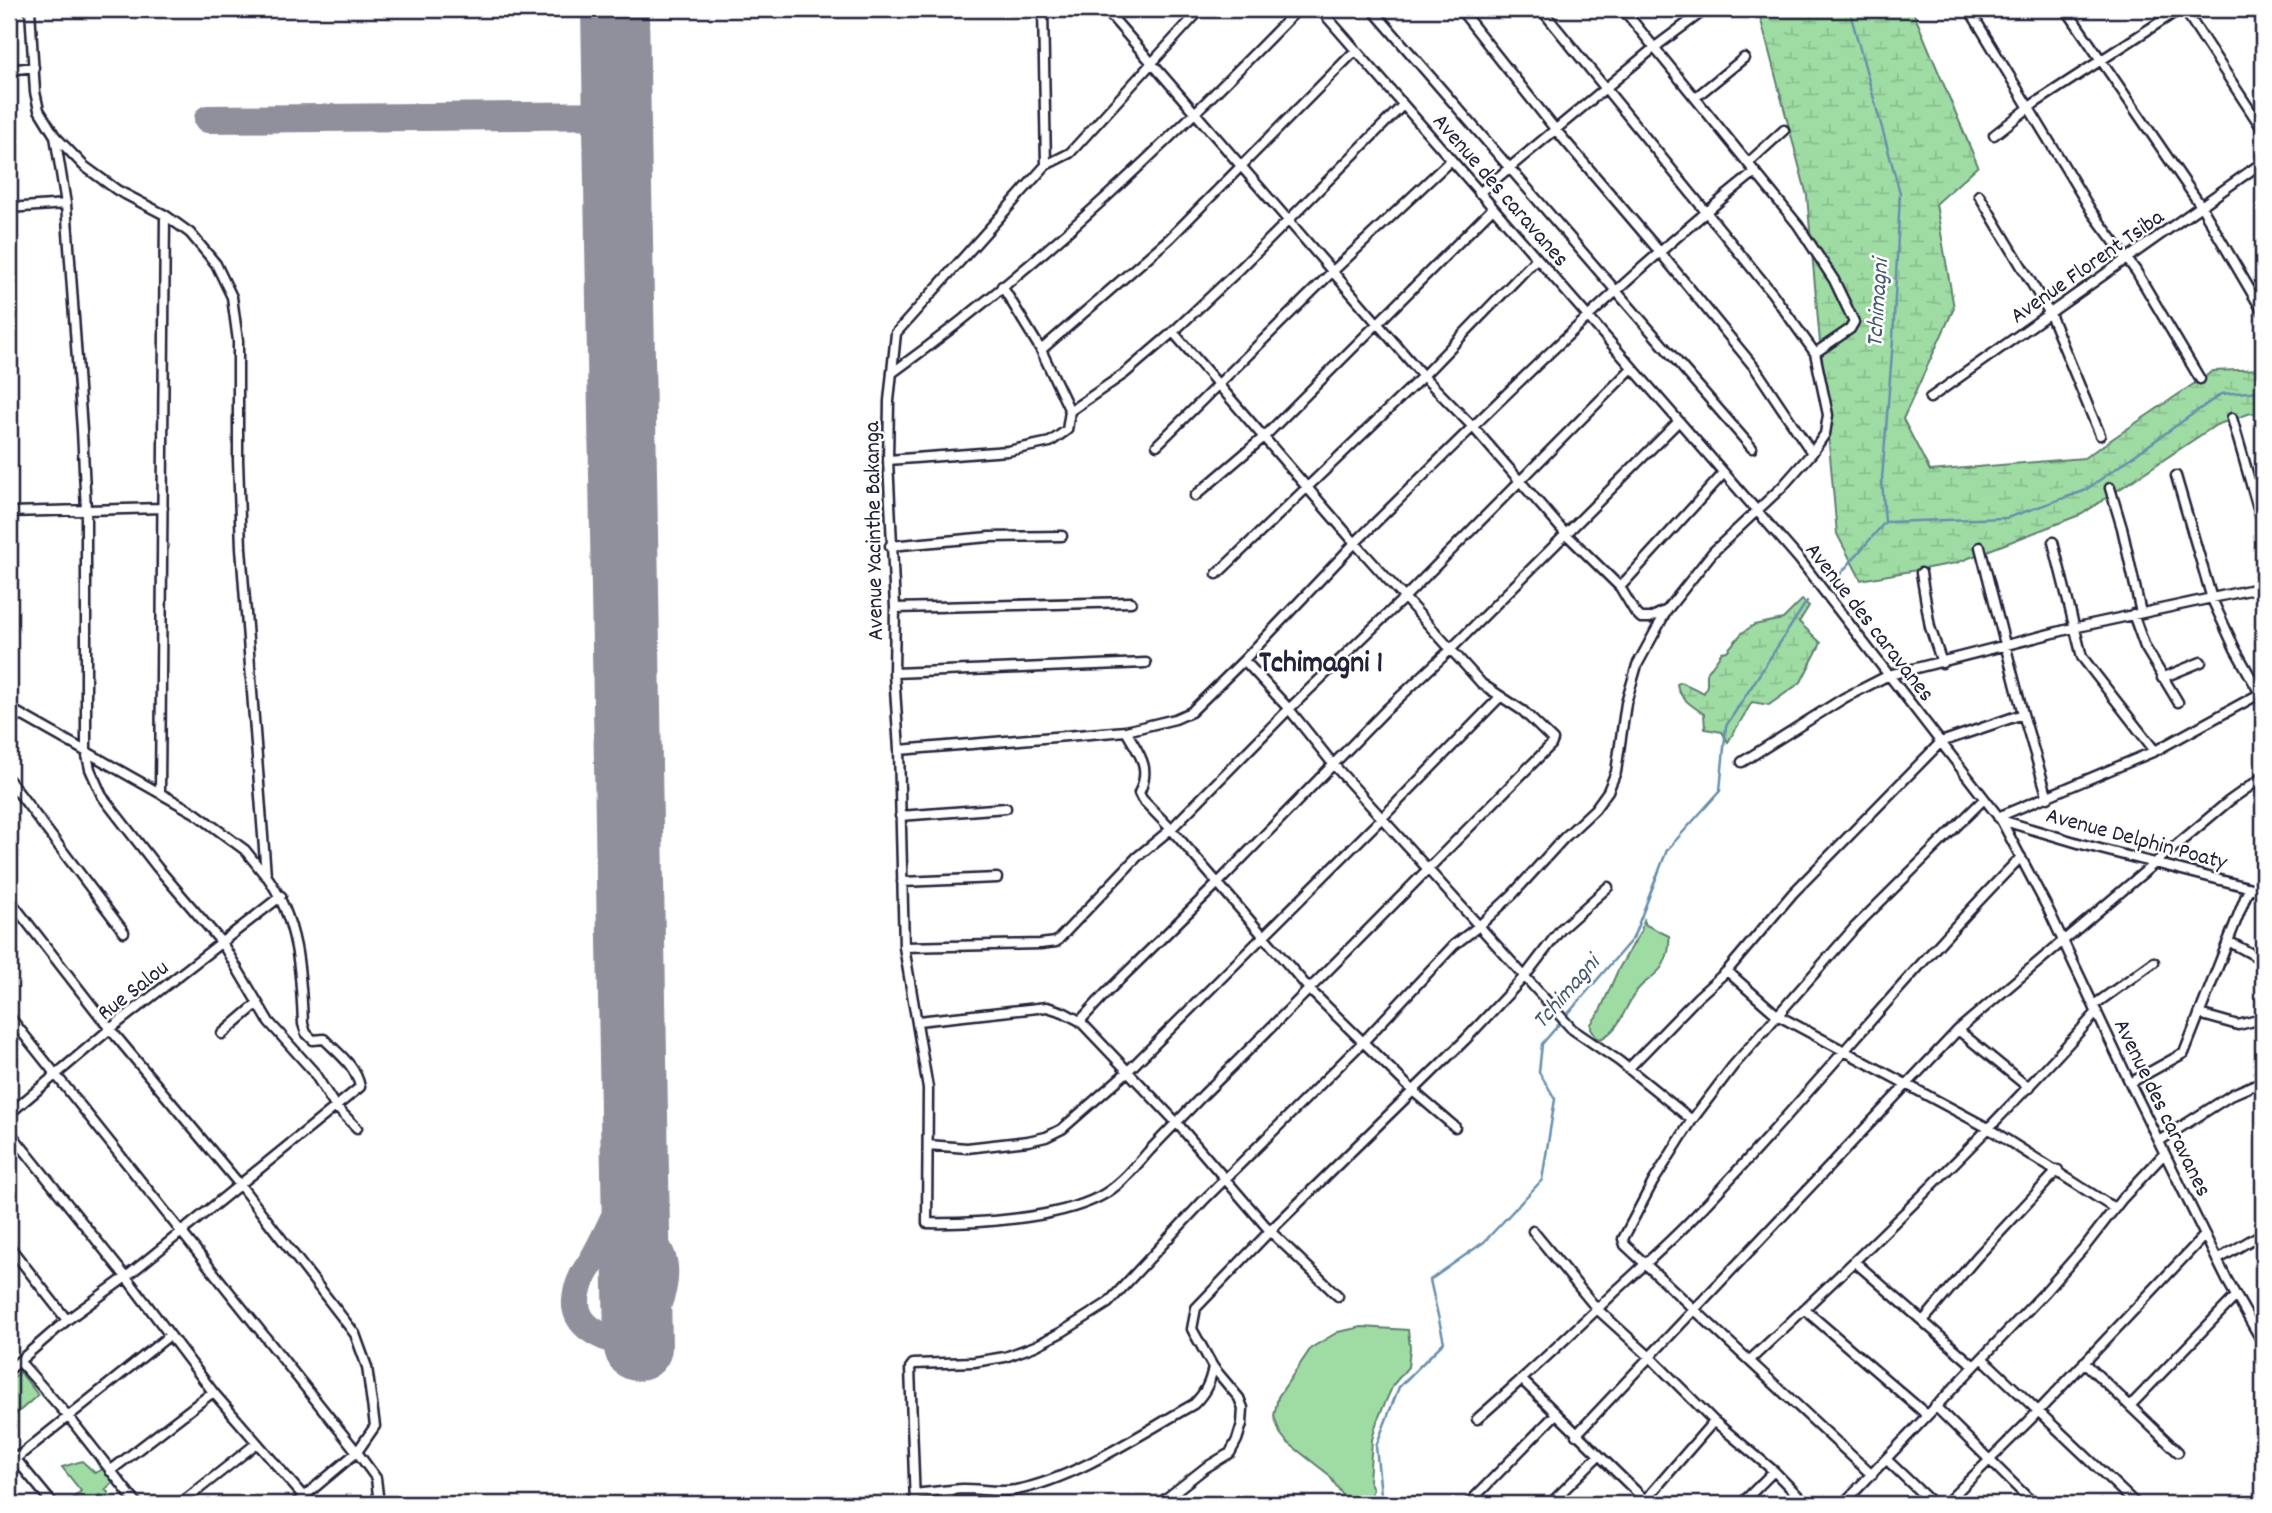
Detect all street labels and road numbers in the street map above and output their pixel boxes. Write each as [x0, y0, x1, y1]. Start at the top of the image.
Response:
street label: Avenue des caravanes [1423, 107, 1576, 275]
street label: Avenue Florent Tsiba [2004, 202, 2173, 333]
street label: Avenue Yacinthe Bakanga [857, 420, 894, 641]
street label: Avenue des caravanes [1795, 536, 1941, 710]
street label: Avenue Delphin Poaty [2042, 800, 2231, 881]
street label: Rue Salou [91, 953, 177, 1030]
street label: Avenue des caravanes [2103, 1014, 2218, 1203]

